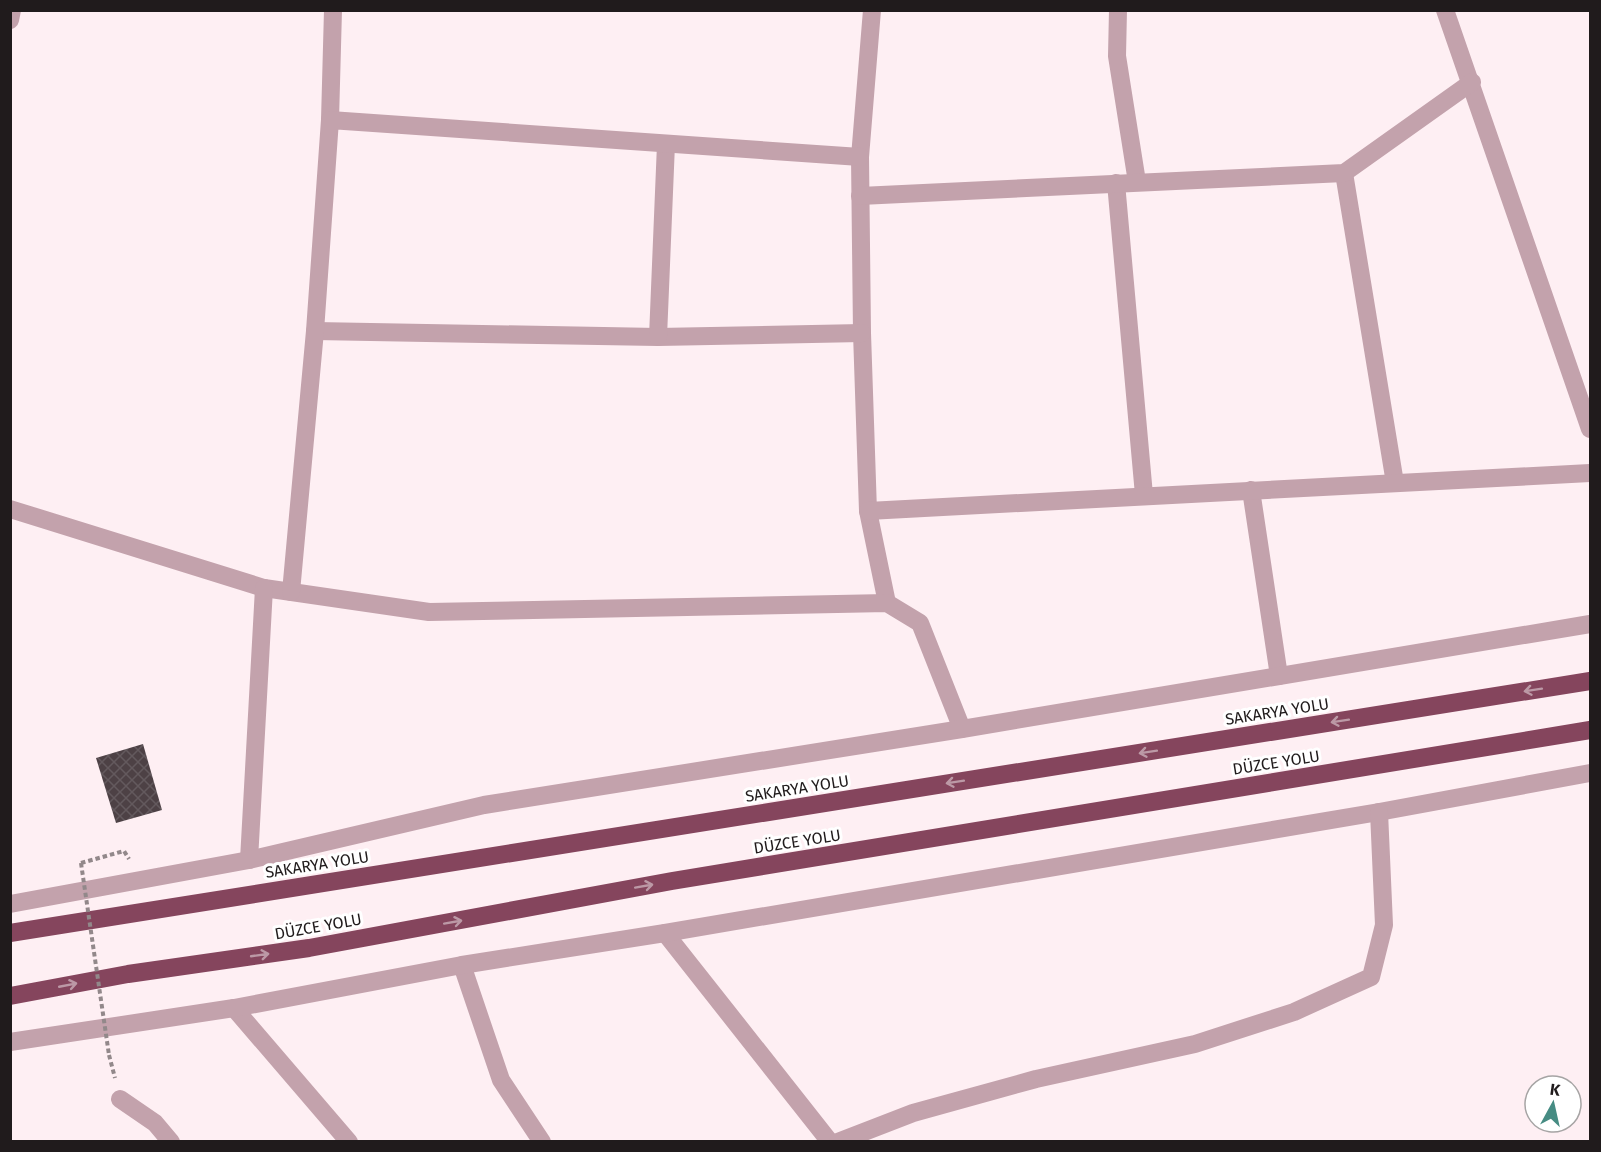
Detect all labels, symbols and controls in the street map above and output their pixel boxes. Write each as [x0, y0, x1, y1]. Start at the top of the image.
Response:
one-way arrow [1523, 685, 1543, 696]
street label: SAKARYA YOLU [1224, 694, 1330, 729]
one-way arrow [1331, 716, 1351, 727]
one-way arrow [1138, 746, 1158, 757]
street label: DÜZCE YOLU [1231, 746, 1321, 779]
street label: SAKARYA YOLU [744, 771, 850, 806]
one-way arrow [946, 777, 965, 788]
street label: DÜZCE YOLU [752, 825, 842, 858]
street label: SAKARYA YOLU [264, 847, 370, 882]
one-way arrow [634, 880, 654, 891]
street label: DÜZCE YOLU [273, 909, 363, 943]
one-way arrow [442, 916, 462, 927]
one-way arrow [250, 949, 270, 960]
one-way arrow [58, 979, 77, 990]
north arrow [1523, 1074, 1583, 1134]
text: K [1549, 1080, 1562, 1100]

